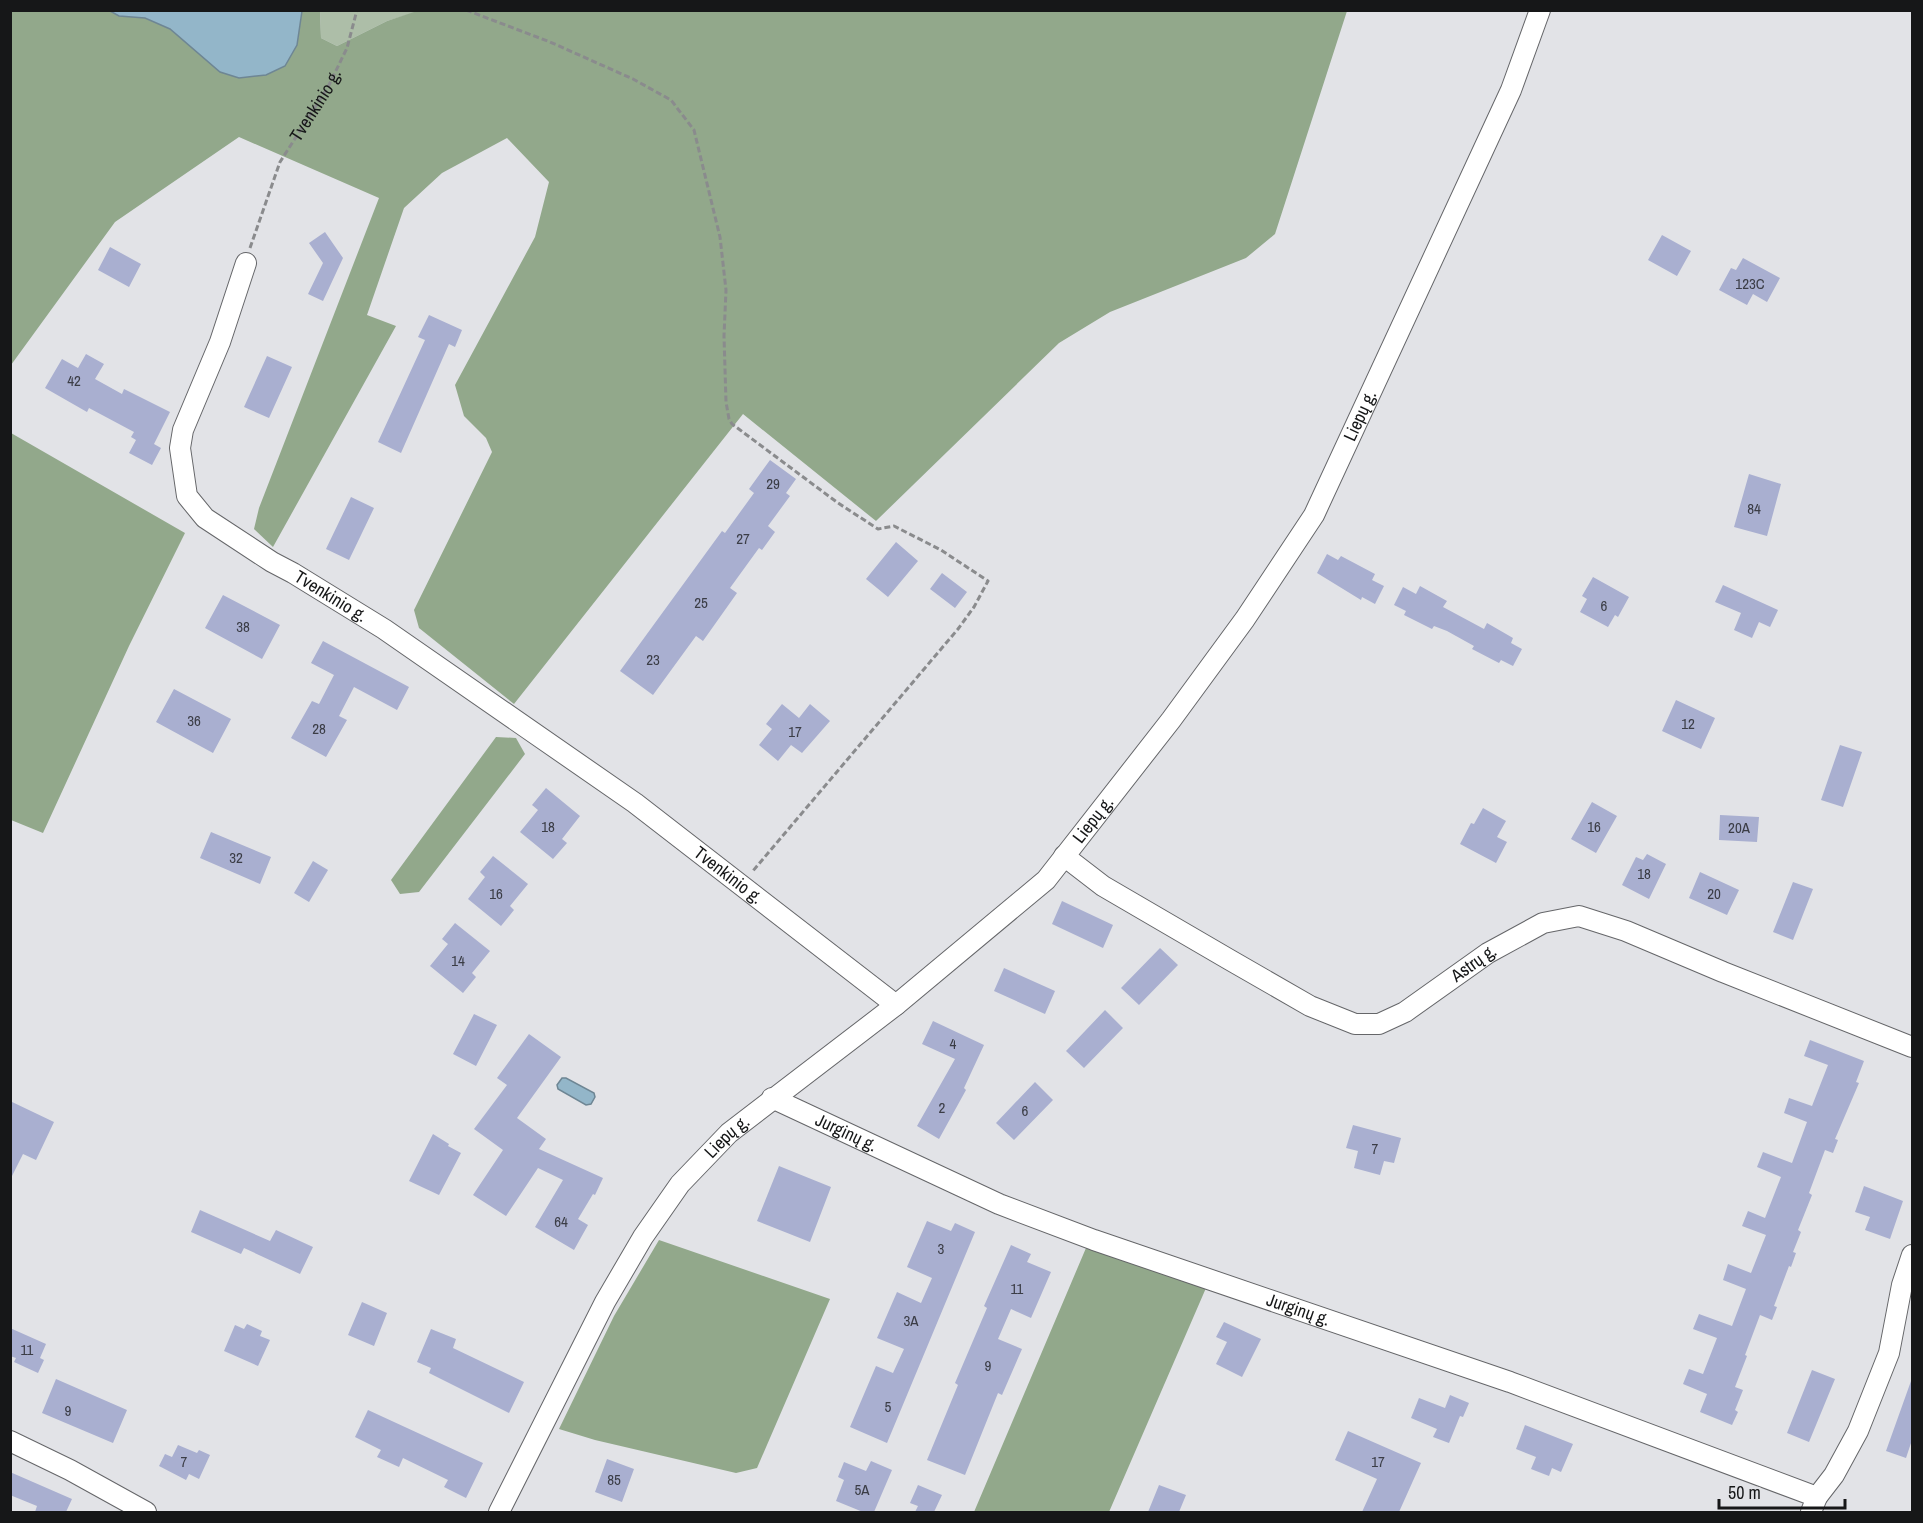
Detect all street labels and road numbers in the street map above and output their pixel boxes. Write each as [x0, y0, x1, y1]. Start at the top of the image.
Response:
street label: Tvenkinio g. [283, 65, 347, 146]
street label: Liepų g. [1337, 386, 1382, 445]
street label: Tvenkinio g. [290, 564, 372, 628]
street label: Liepų g. [1066, 791, 1119, 848]
street label: Tvenkinio g. [689, 840, 768, 910]
street label: Astrų g. [1445, 938, 1501, 988]
street label: Jurginų g. [811, 1107, 882, 1157]
street label: Liepų g. [698, 1109, 754, 1163]
street label: Jurginų g. [1263, 1287, 1334, 1332]

